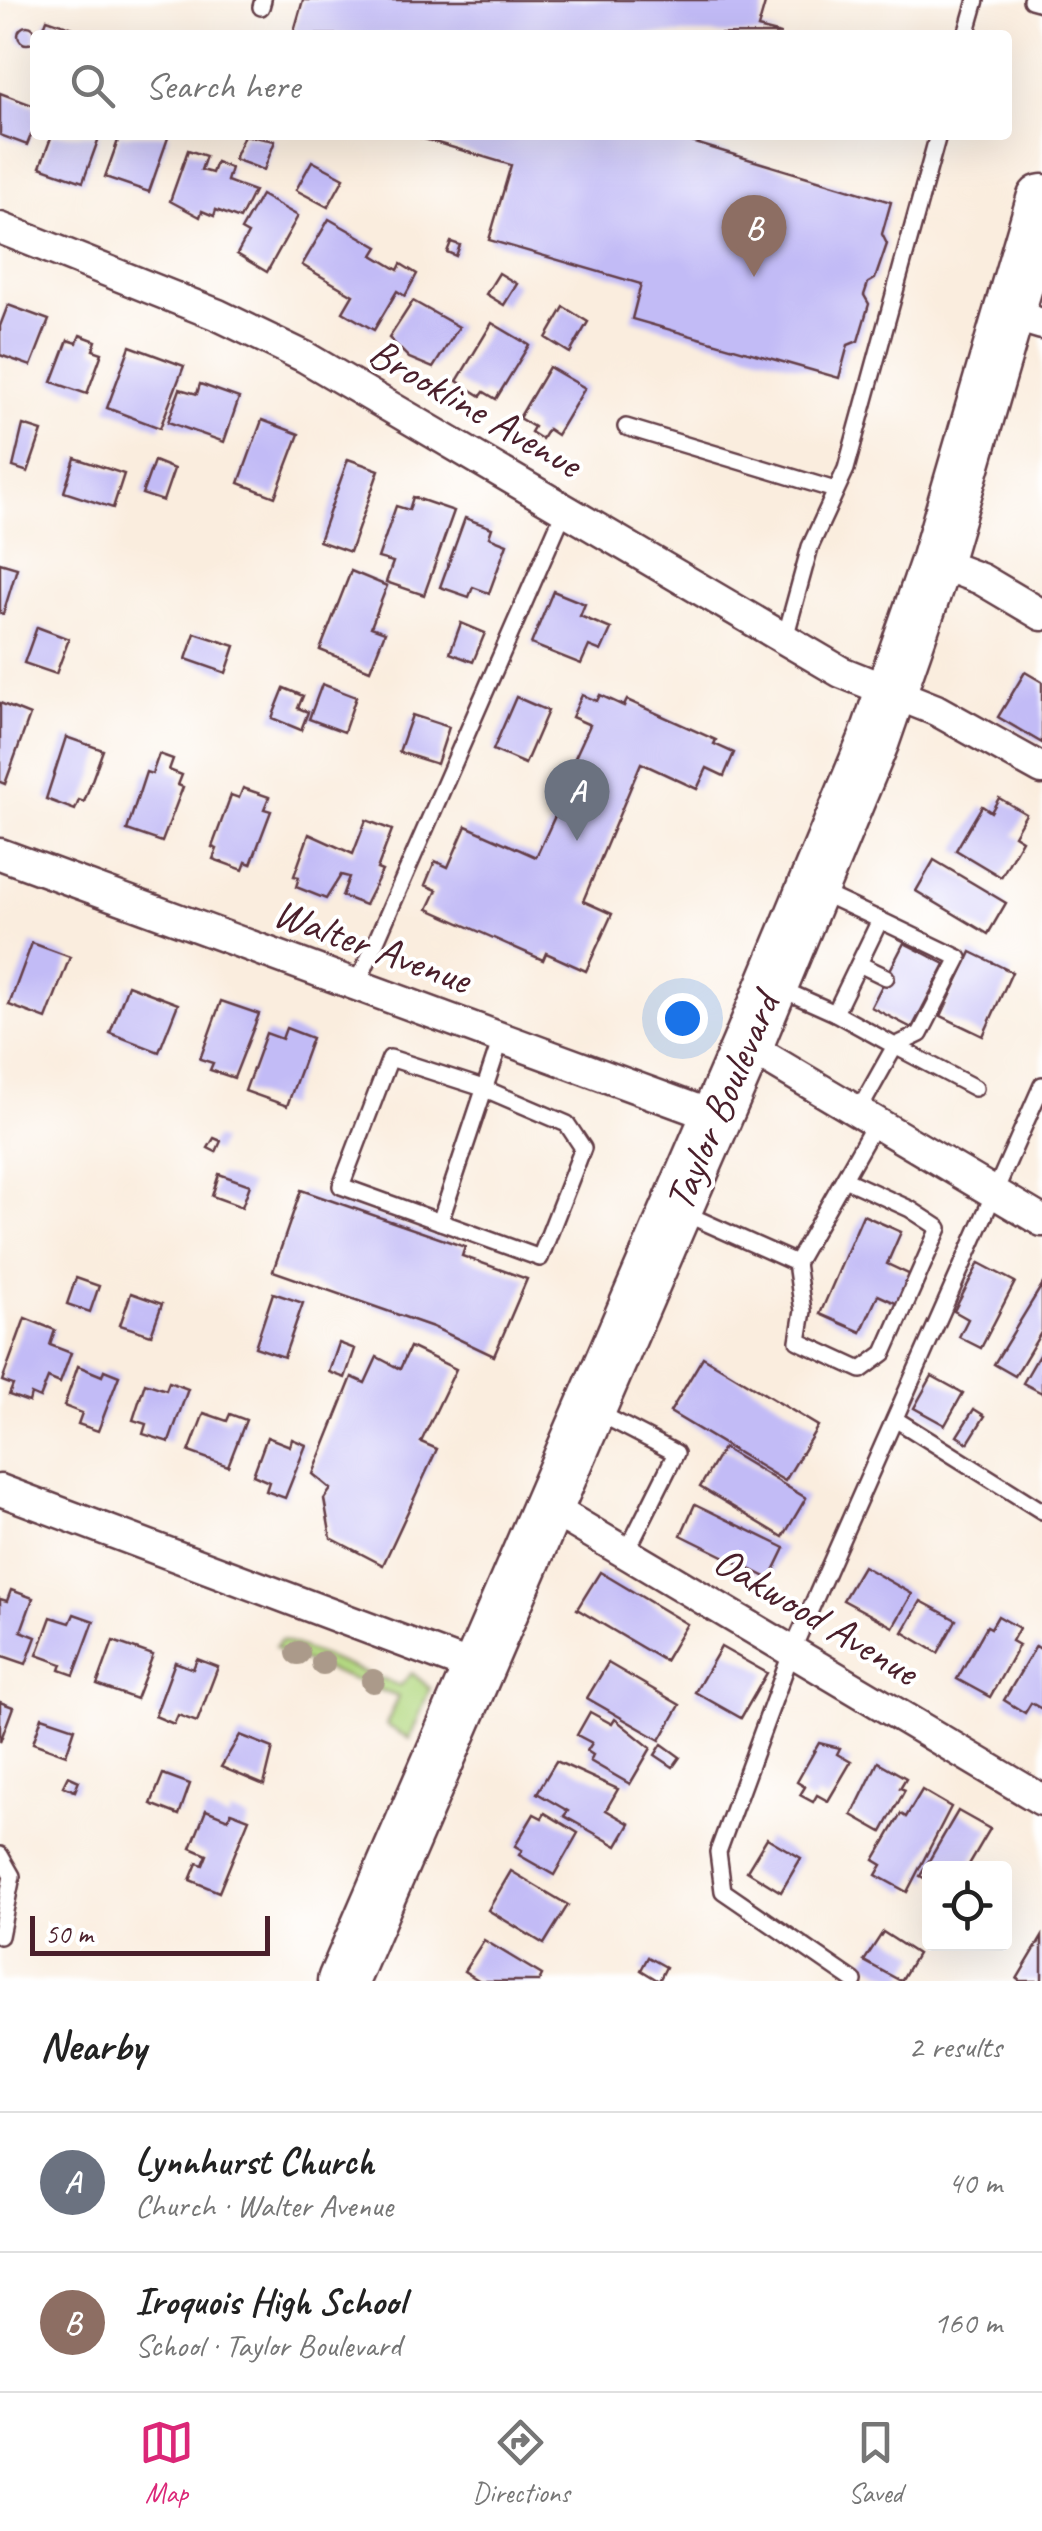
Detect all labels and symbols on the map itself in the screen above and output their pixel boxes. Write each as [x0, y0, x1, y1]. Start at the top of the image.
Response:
pin: B [722, 194, 786, 277]
street label: Brookline Avenue [359, 326, 593, 492]
pin: A [544, 758, 610, 841]
street label: Walter Avenue [267, 886, 480, 1007]
street label: Taylor Boulevard [653, 980, 794, 1219]
your location [657, 993, 708, 1044]
street label: Oakwood Avenue [704, 1534, 930, 1699]
scale bar [30, 1911, 270, 1956]

